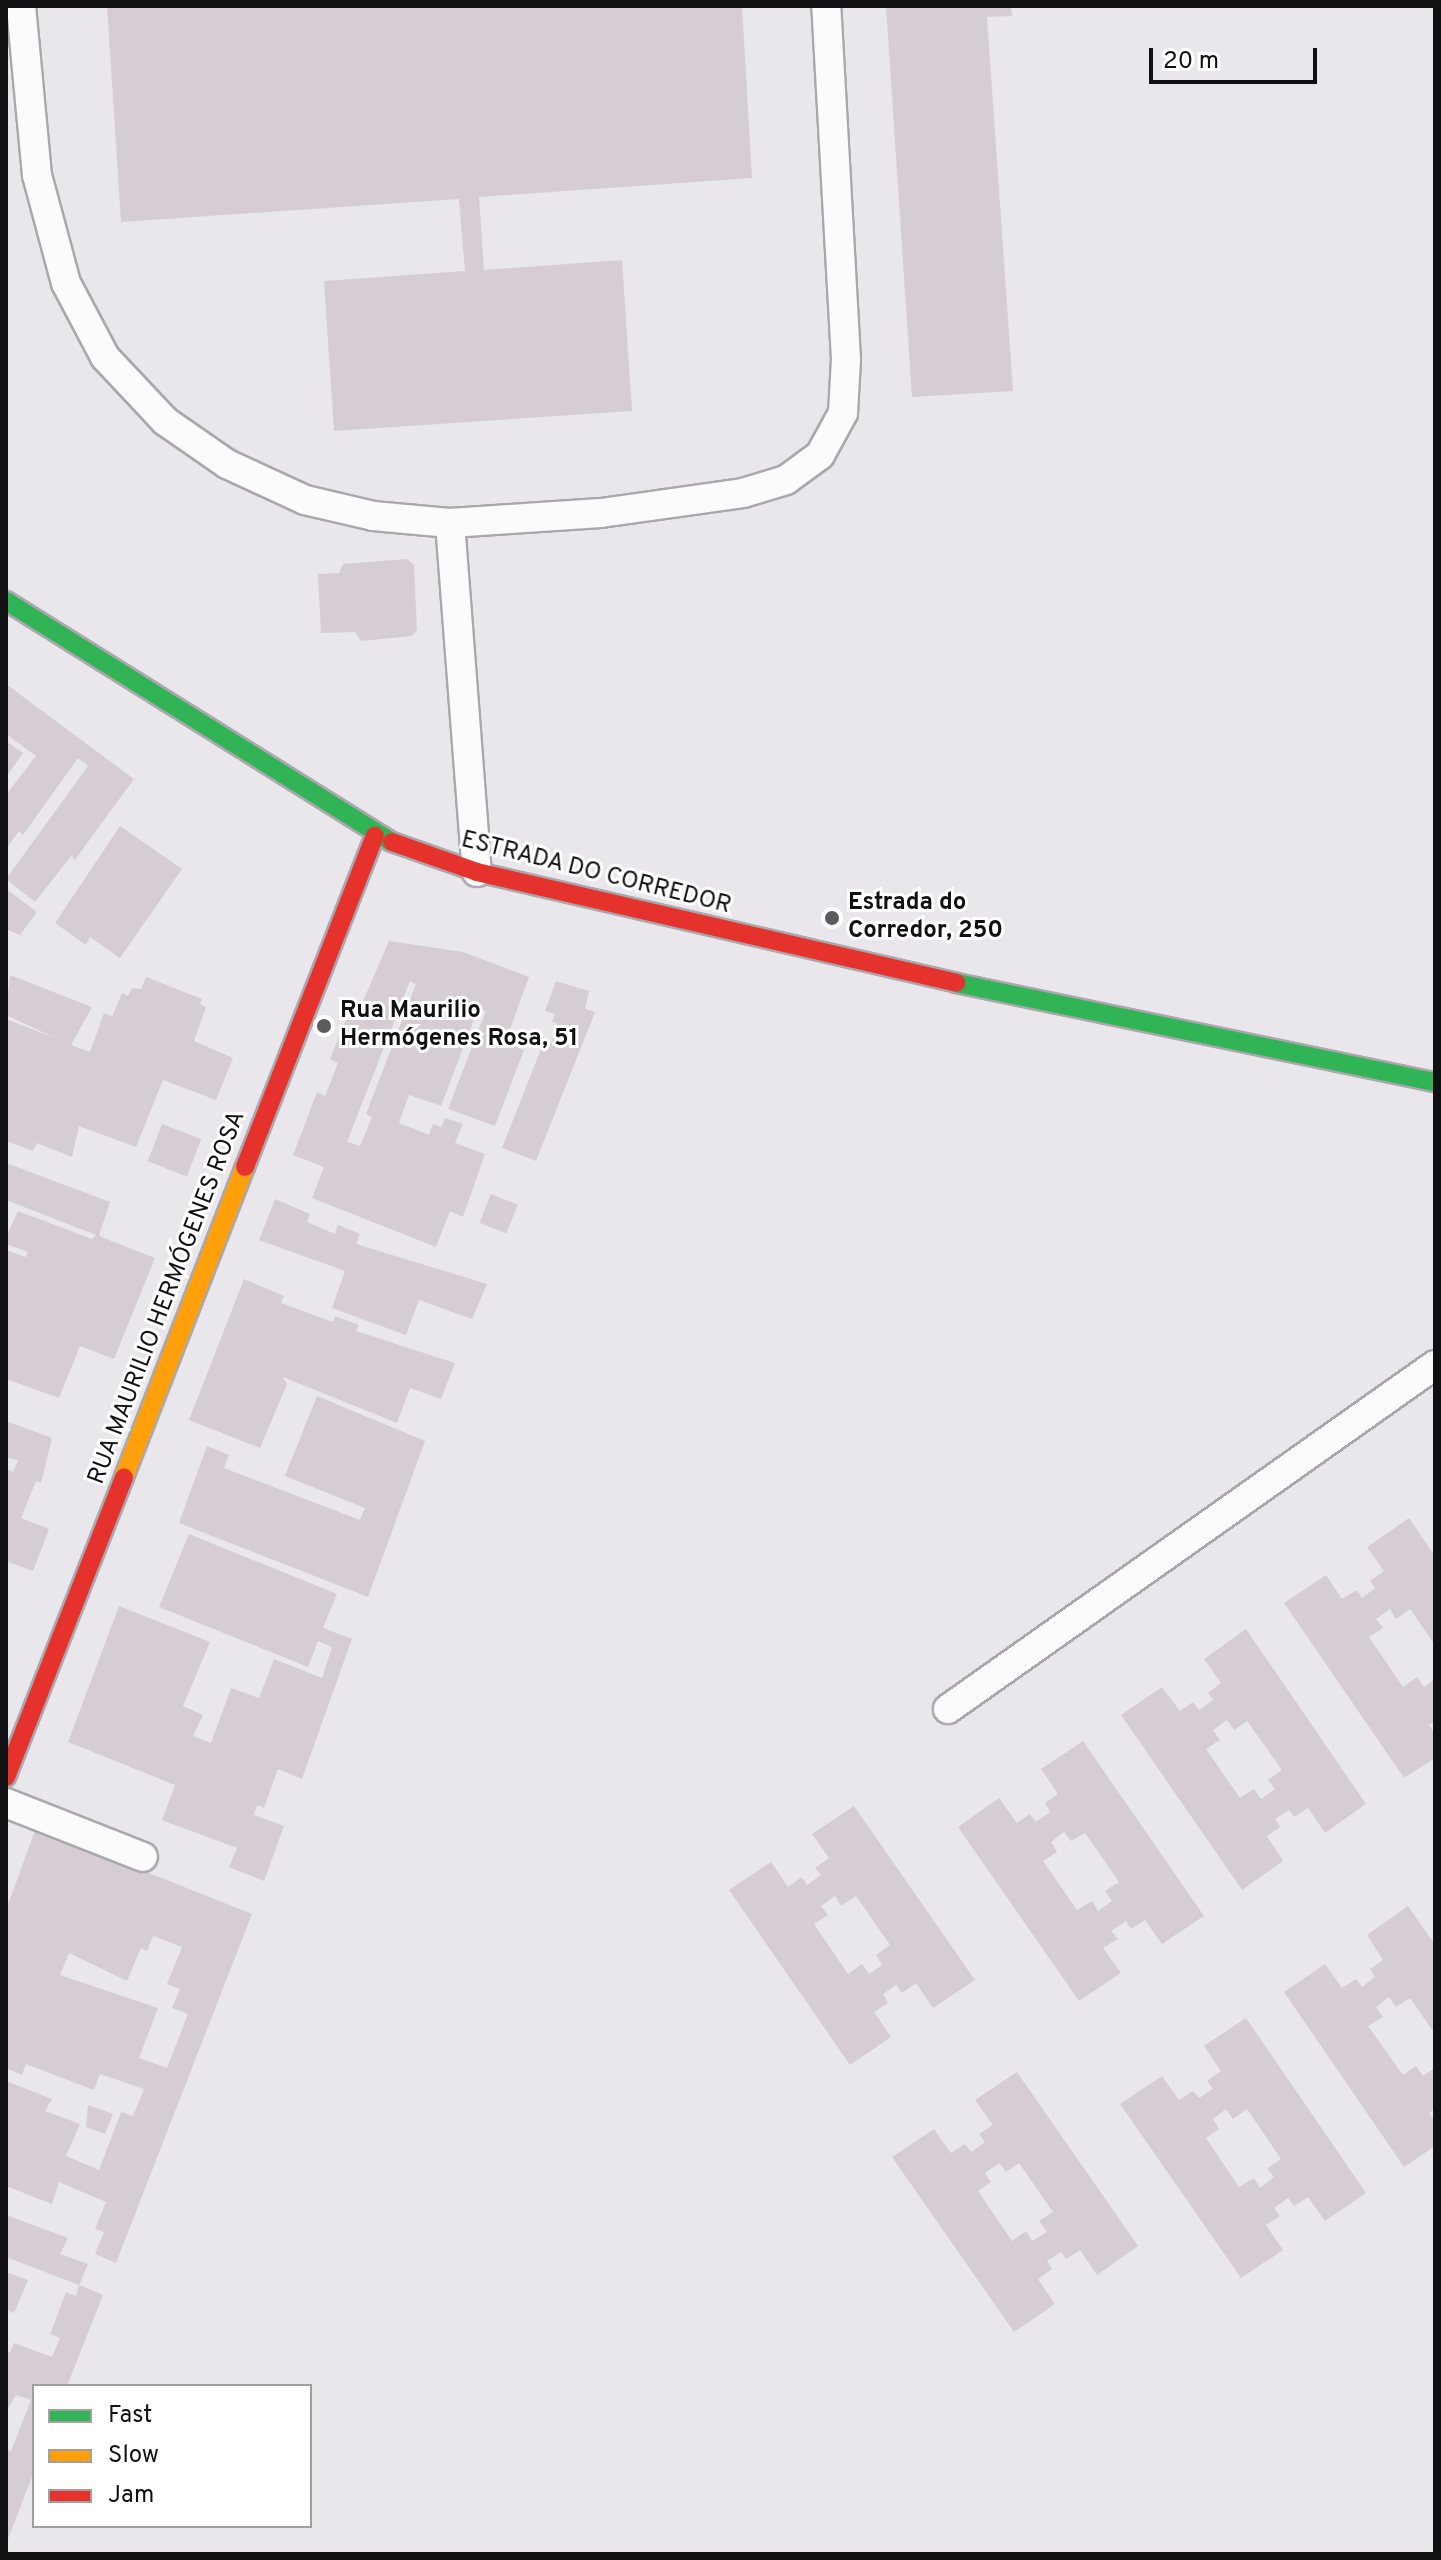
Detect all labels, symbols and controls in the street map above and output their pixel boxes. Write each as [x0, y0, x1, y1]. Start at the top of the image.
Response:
scale bar [1153, 32, 1321, 82]
text: 20 m [1163, 47, 1219, 77]
street label: ESTRADA DO CORREDOR [458, 826, 734, 922]
place label: Estrada do Corredor, 250 [848, 890, 1003, 946]
marker: Estrada do Corredor, 250 [823, 909, 841, 927]
place label: Rua Maurilio Hermógenes Rosa, 51 [340, 998, 578, 1054]
marker: Rua Maurilio Hermógenes Rosa, 51 [315, 1017, 333, 1035]
street label: RUA MAURILIO HERMÓGENES ROSA [83, 1107, 253, 1489]
legend [32, 2384, 312, 2528]
text: Fast [108, 2401, 152, 2431]
text: Slow [108, 2441, 159, 2471]
text: Jam [108, 2481, 154, 2511]

